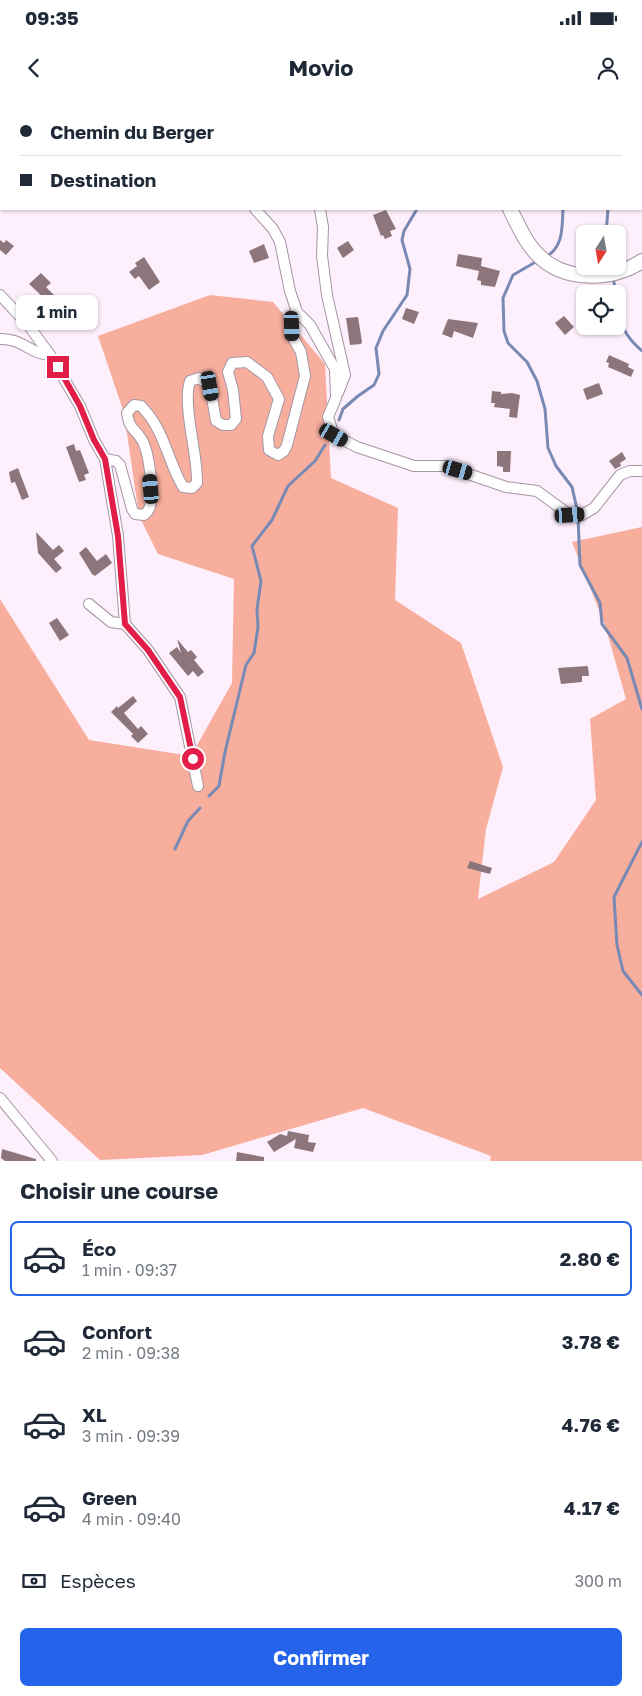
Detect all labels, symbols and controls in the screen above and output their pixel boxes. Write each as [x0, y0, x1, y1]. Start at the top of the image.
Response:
text: 09:35 [25, 6, 79, 29]
icon: back [20, 54, 48, 82]
text: Movio [289, 54, 353, 81]
icon: person [594, 54, 622, 82]
text: Chemin du Berger [50, 120, 214, 143]
text: Destination [50, 168, 156, 191]
north arrow [576, 225, 626, 275]
map controls [576, 225, 626, 335]
button: locate [576, 285, 626, 335]
callout: 1 min [17, 294, 99, 330]
text: 1 min [37, 302, 77, 322]
car [283, 311, 300, 341]
route end [47, 356, 69, 378]
car [200, 370, 219, 402]
car [317, 421, 350, 449]
car [441, 459, 474, 481]
car [142, 473, 159, 505]
car [554, 507, 585, 523]
route start [182, 748, 204, 770]
text: Choisir une course [20, 1177, 218, 1204]
icon: car [22, 1236, 67, 1281]
text: Éco [82, 1237, 116, 1260]
text: 2.80 € [560, 1247, 620, 1270]
text: 1 min · 09:37 [82, 1260, 177, 1280]
icon: car [22, 1319, 67, 1364]
text: Confort [82, 1320, 152, 1343]
text: 3.78 € [562, 1330, 620, 1353]
text: 2 min · 09:38 [82, 1343, 180, 1363]
icon: car [22, 1402, 67, 1447]
text: XL [82, 1403, 107, 1426]
text: 4.76 € [561, 1413, 620, 1436]
text: 3 min · 09:39 [82, 1426, 180, 1446]
icon: car [22, 1485, 67, 1530]
text: Green [82, 1486, 137, 1509]
text: 4.17 € [564, 1496, 620, 1519]
text: 4 min · 09:40 [82, 1509, 181, 1529]
icon: cash [20, 1567, 48, 1595]
text: Espèces [60, 1569, 136, 1592]
text: 300 m [575, 1571, 622, 1591]
button: Confirmer [20, 1628, 622, 1686]

